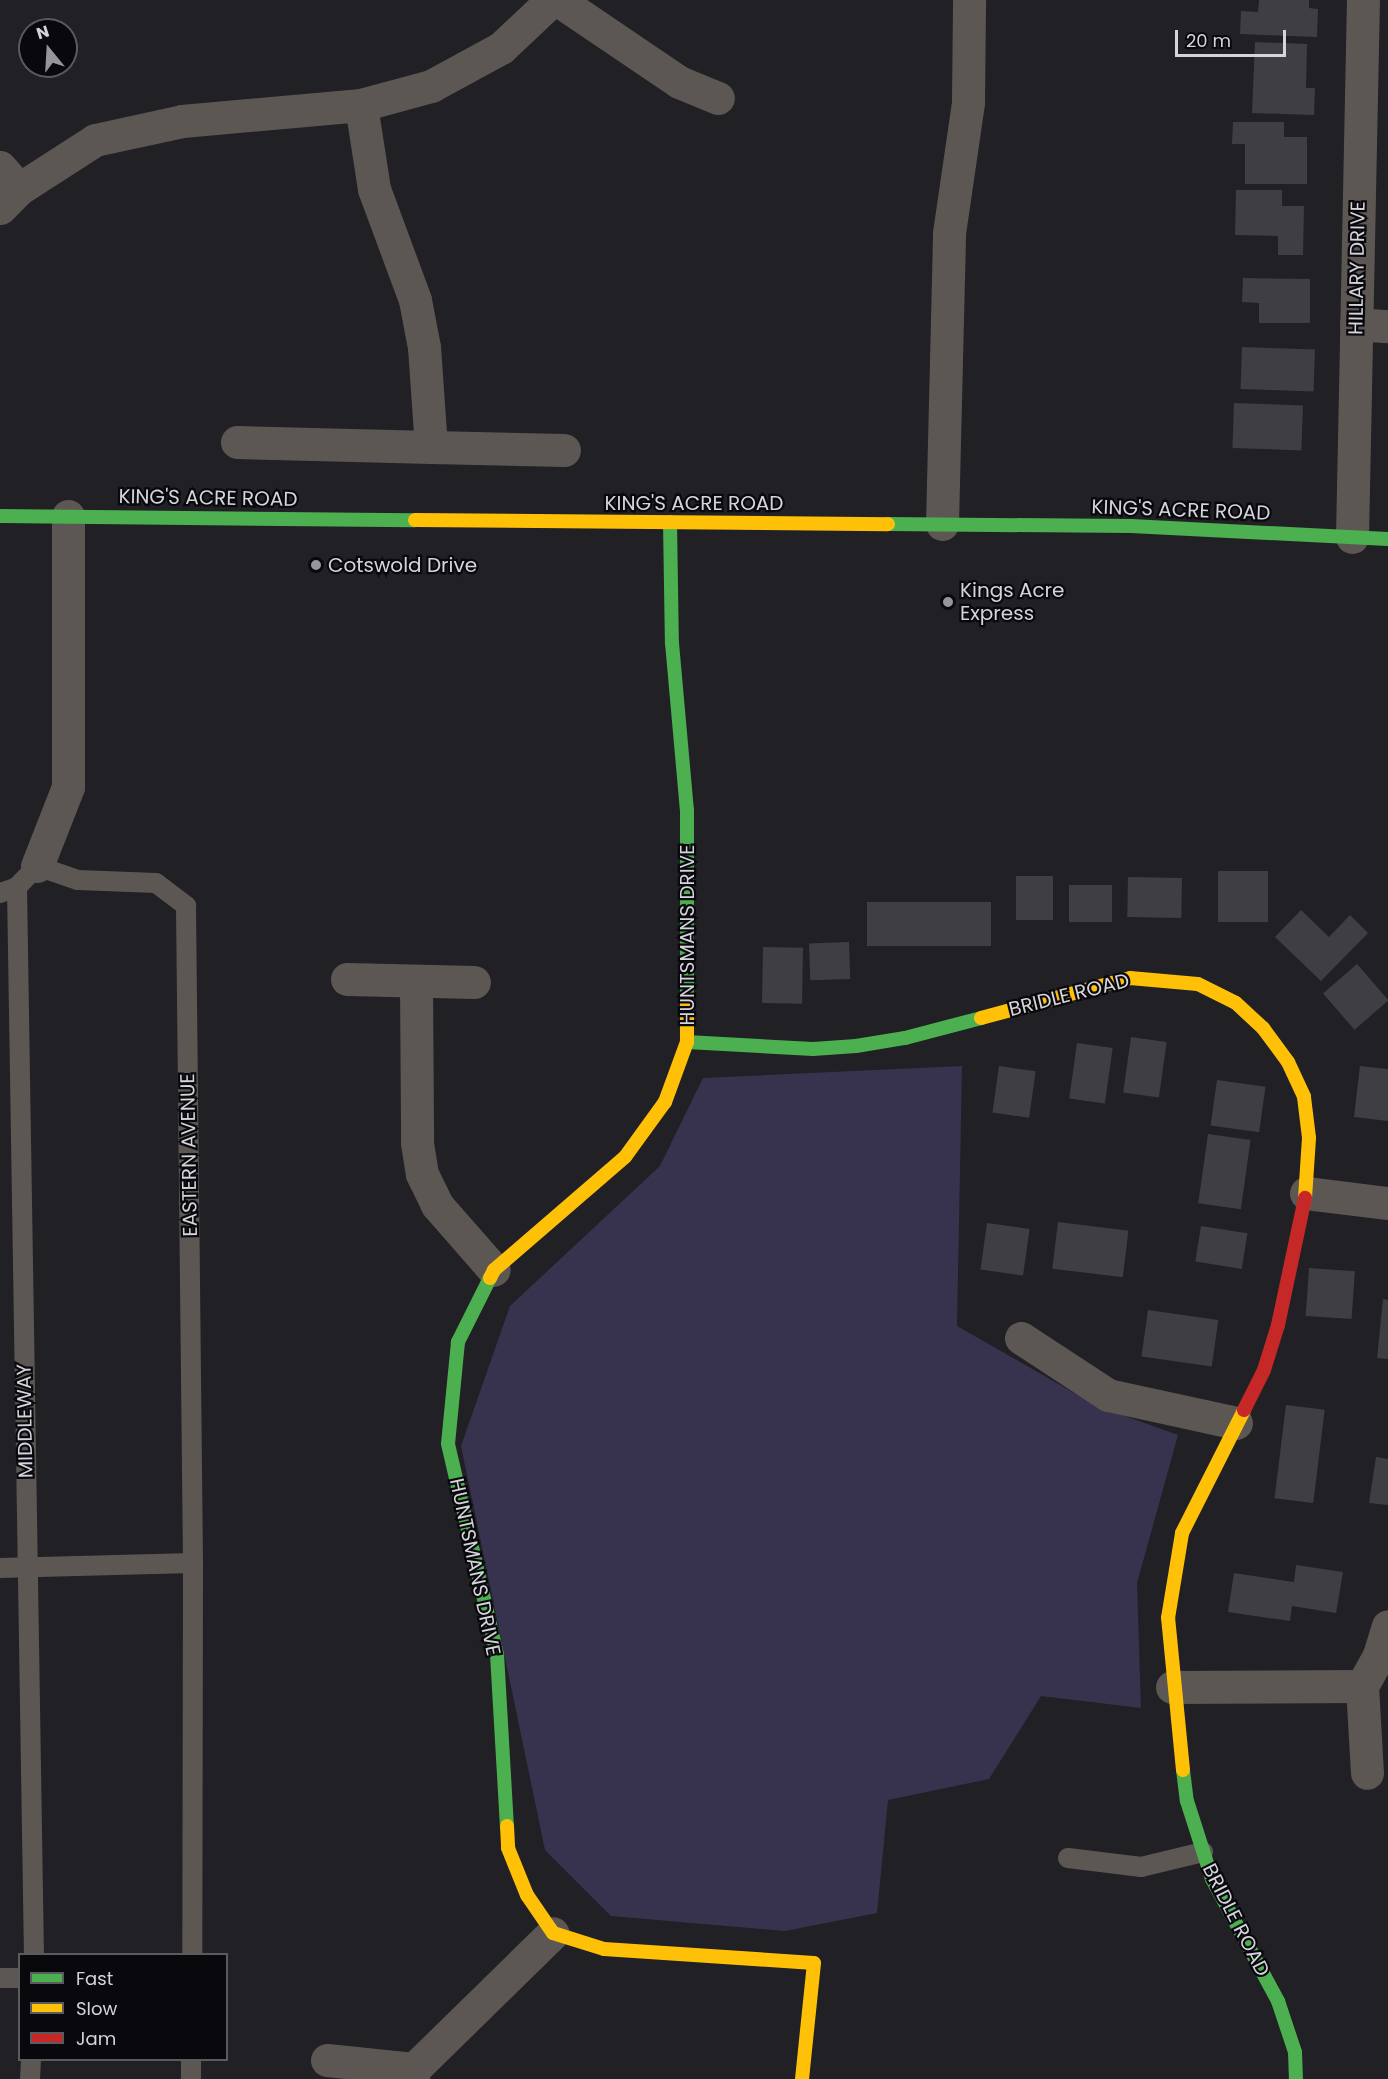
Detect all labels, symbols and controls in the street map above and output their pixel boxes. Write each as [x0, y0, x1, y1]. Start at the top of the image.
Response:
north arrow [18, 18, 78, 78]
scale bar [1178, 18, 1289, 56]
text: N [34, 20, 52, 45]
text: 20 m [1186, 28, 1231, 53]
street label: HILLARY DRIVE [1344, 201, 1370, 335]
street label: KING'S ACRE ROAD [118, 484, 298, 512]
street label: KING'S ACRE ROAD [605, 491, 783, 515]
street label: KING'S ACRE ROAD [1091, 495, 1271, 525]
place label: Cotswold Drive [328, 553, 477, 577]
marker: Cotswold Drive [309, 558, 323, 572]
place label: Kings Acre Express [960, 578, 1064, 625]
marker: Kings Acre Express [941, 595, 955, 609]
street label: HUNTSMANS DRIVE [675, 845, 699, 1025]
street label: BRIDLE ROAD [1006, 968, 1132, 1022]
street label: EASTERN AVENUE [176, 1073, 202, 1237]
street label: MIDDLEWAY [12, 1364, 38, 1478]
street label: HUNTSMANS DRIVE [444, 1476, 506, 1658]
street label: BRIDLE ROAD [1197, 1860, 1275, 1980]
legend [18, 1953, 228, 2061]
text: Fast [76, 1966, 113, 1991]
text: Slow [76, 1996, 117, 2021]
text: Jam [76, 2026, 116, 2051]

